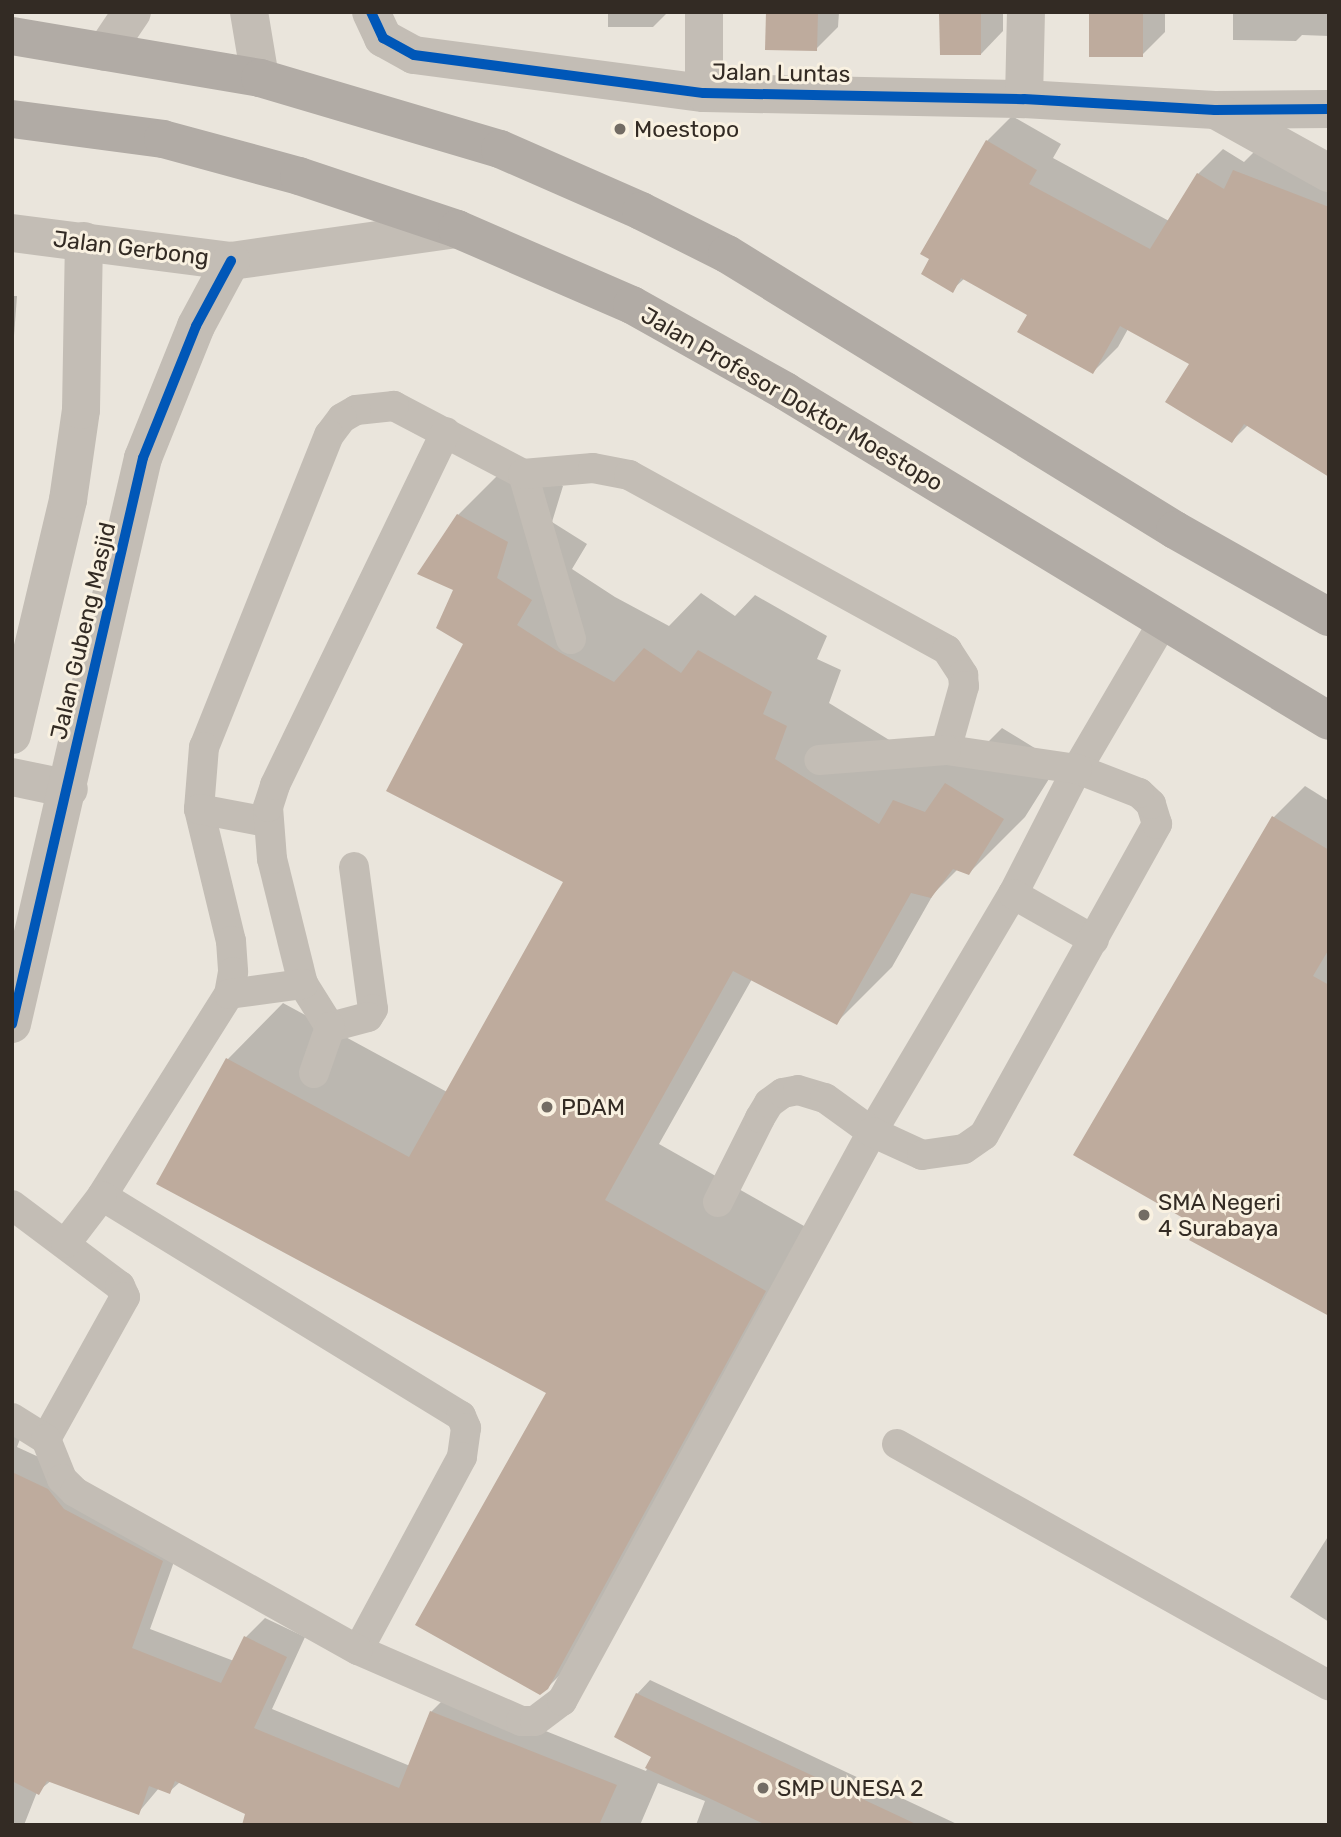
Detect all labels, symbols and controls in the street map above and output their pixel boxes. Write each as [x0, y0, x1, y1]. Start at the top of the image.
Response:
street label: Jalan Luntas [711, 58, 851, 88]
place label: Moestopo [634, 115, 739, 143]
marker: Moestopo [612, 121, 628, 137]
street label: Jalan Gerbong [51, 225, 211, 271]
street label: Jalan Profesor Doktor Moestopo [636, 301, 948, 497]
street label: Jalan Gubeng Masjid [45, 520, 121, 742]
place label: PDAM [561, 1093, 625, 1121]
marker: PDAM [539, 1099, 555, 1115]
place label: SMA Negeri 4 Surabaya [1158, 1188, 1281, 1242]
marker: SMA Negeri 4 Surabaya [1136, 1207, 1152, 1223]
place label: SMP UNESA 2 [777, 1774, 925, 1802]
marker: SMP UNESA 2 [755, 1780, 771, 1796]

